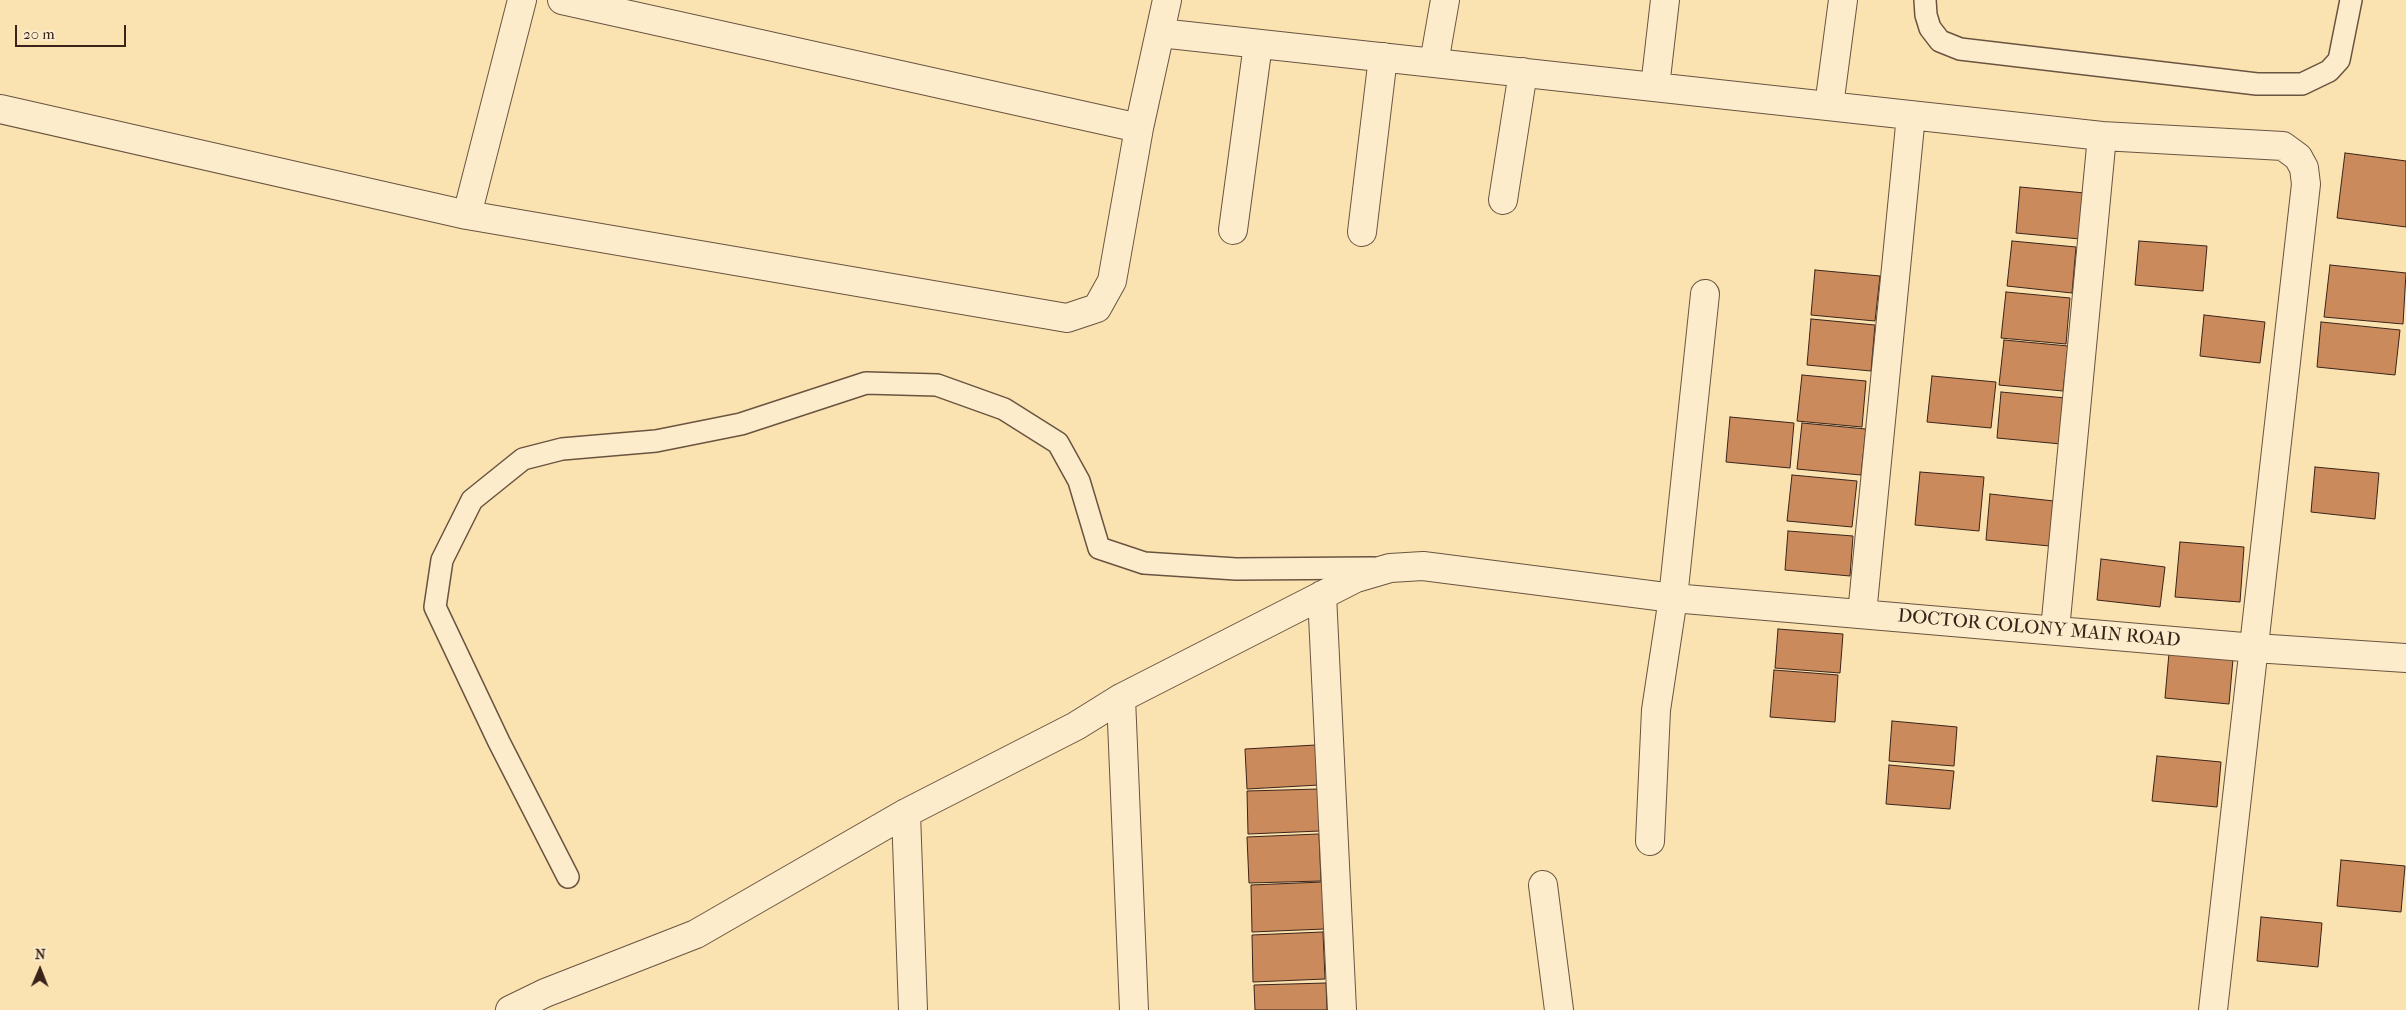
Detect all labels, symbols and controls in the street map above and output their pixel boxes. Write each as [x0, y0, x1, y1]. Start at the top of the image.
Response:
scale bar [18, 15, 129, 47]
text: 20 m [23, 25, 55, 43]
street label: DOCTOR COLONY MAIN ROAD [1897, 605, 2181, 653]
north arrow [15, 945, 65, 995]
text: N [35, 946, 46, 963]

